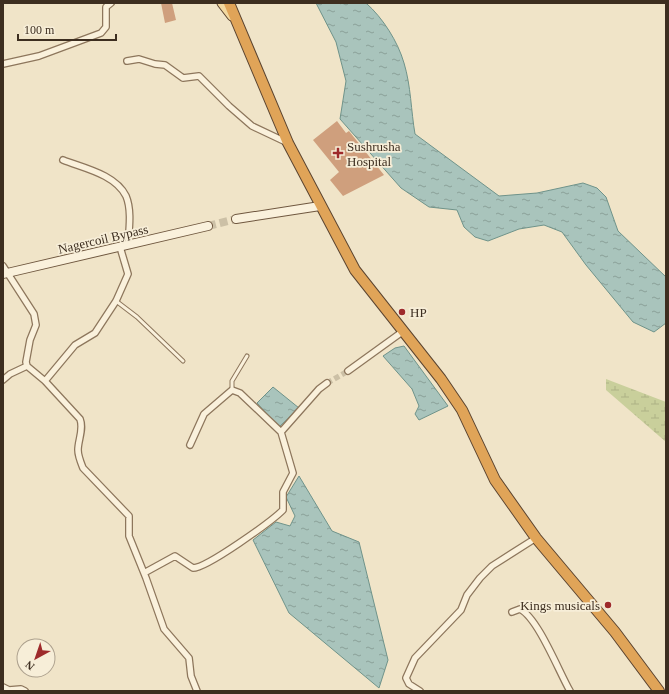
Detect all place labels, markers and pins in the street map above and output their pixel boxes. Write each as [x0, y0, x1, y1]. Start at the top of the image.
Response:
place label: Sushrusha Hospital [347, 139, 401, 169]
marker: Sushrusha Hospital [332, 147, 344, 159]
place label: HP [410, 305, 427, 320]
marker: HP [397, 307, 407, 317]
place label: Kings musicals [520, 598, 600, 613]
marker: Kings musicals [603, 600, 613, 610]

